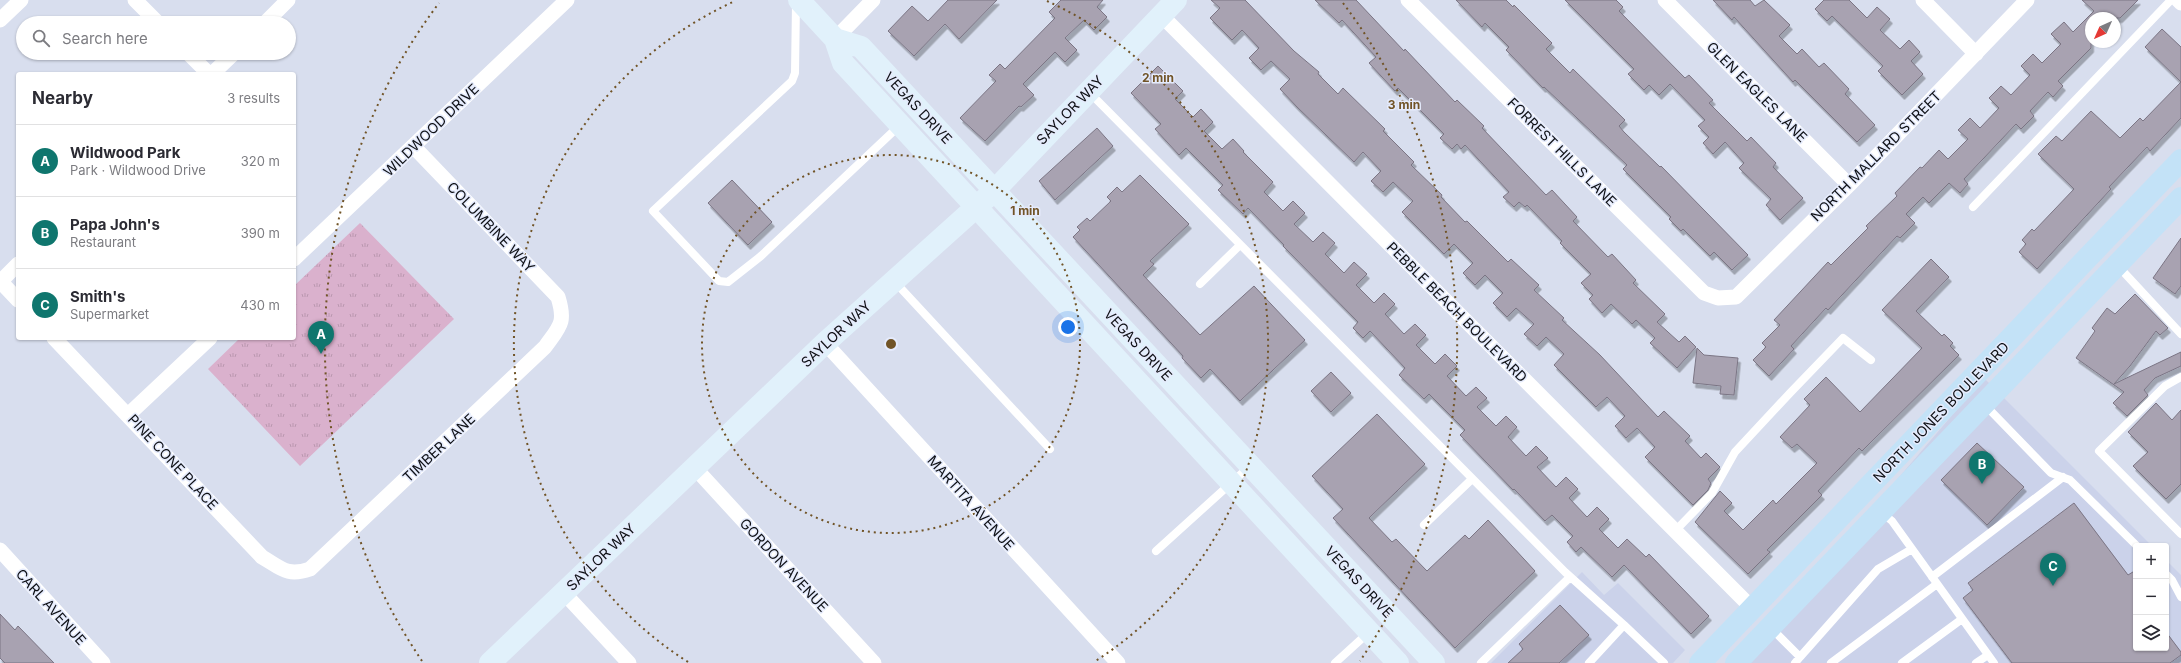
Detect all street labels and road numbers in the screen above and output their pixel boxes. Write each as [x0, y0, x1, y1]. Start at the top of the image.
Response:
street label: GLEN EAGLES LANE [1704, 38, 1811, 145]
street label: VEGAS DRIVE [881, 68, 956, 147]
street label: SAYLOR WAY [1032, 71, 1107, 148]
street label: WILDWOOD DRIVE [380, 80, 482, 179]
street label: NORTH MALLARD STREET [1807, 87, 1944, 224]
street label: FORREST HILLS LANE [1504, 94, 1620, 210]
street label: COLUMBINE WAY [444, 178, 539, 276]
street label: PEBBLE BEACH BOULEVARD [1384, 238, 1531, 385]
street label: SAYLOR WAY [797, 297, 875, 370]
street label: VEGAS DRIVE [1101, 305, 1176, 384]
street label: NORTH JONES BOULEVARD [1870, 338, 2012, 486]
street label: PINE CONE PLACE [125, 410, 222, 513]
street label: TIMBER LANE [399, 410, 478, 485]
street label: MARTITA AVENUE [924, 452, 1018, 554]
street label: GORDON AVENUE [737, 514, 832, 615]
street label: SAYLOR WAY [563, 519, 639, 594]
street label: VEGAS DRIVE [1322, 542, 1397, 621]
street label: CARL AVENUE [13, 565, 90, 648]

